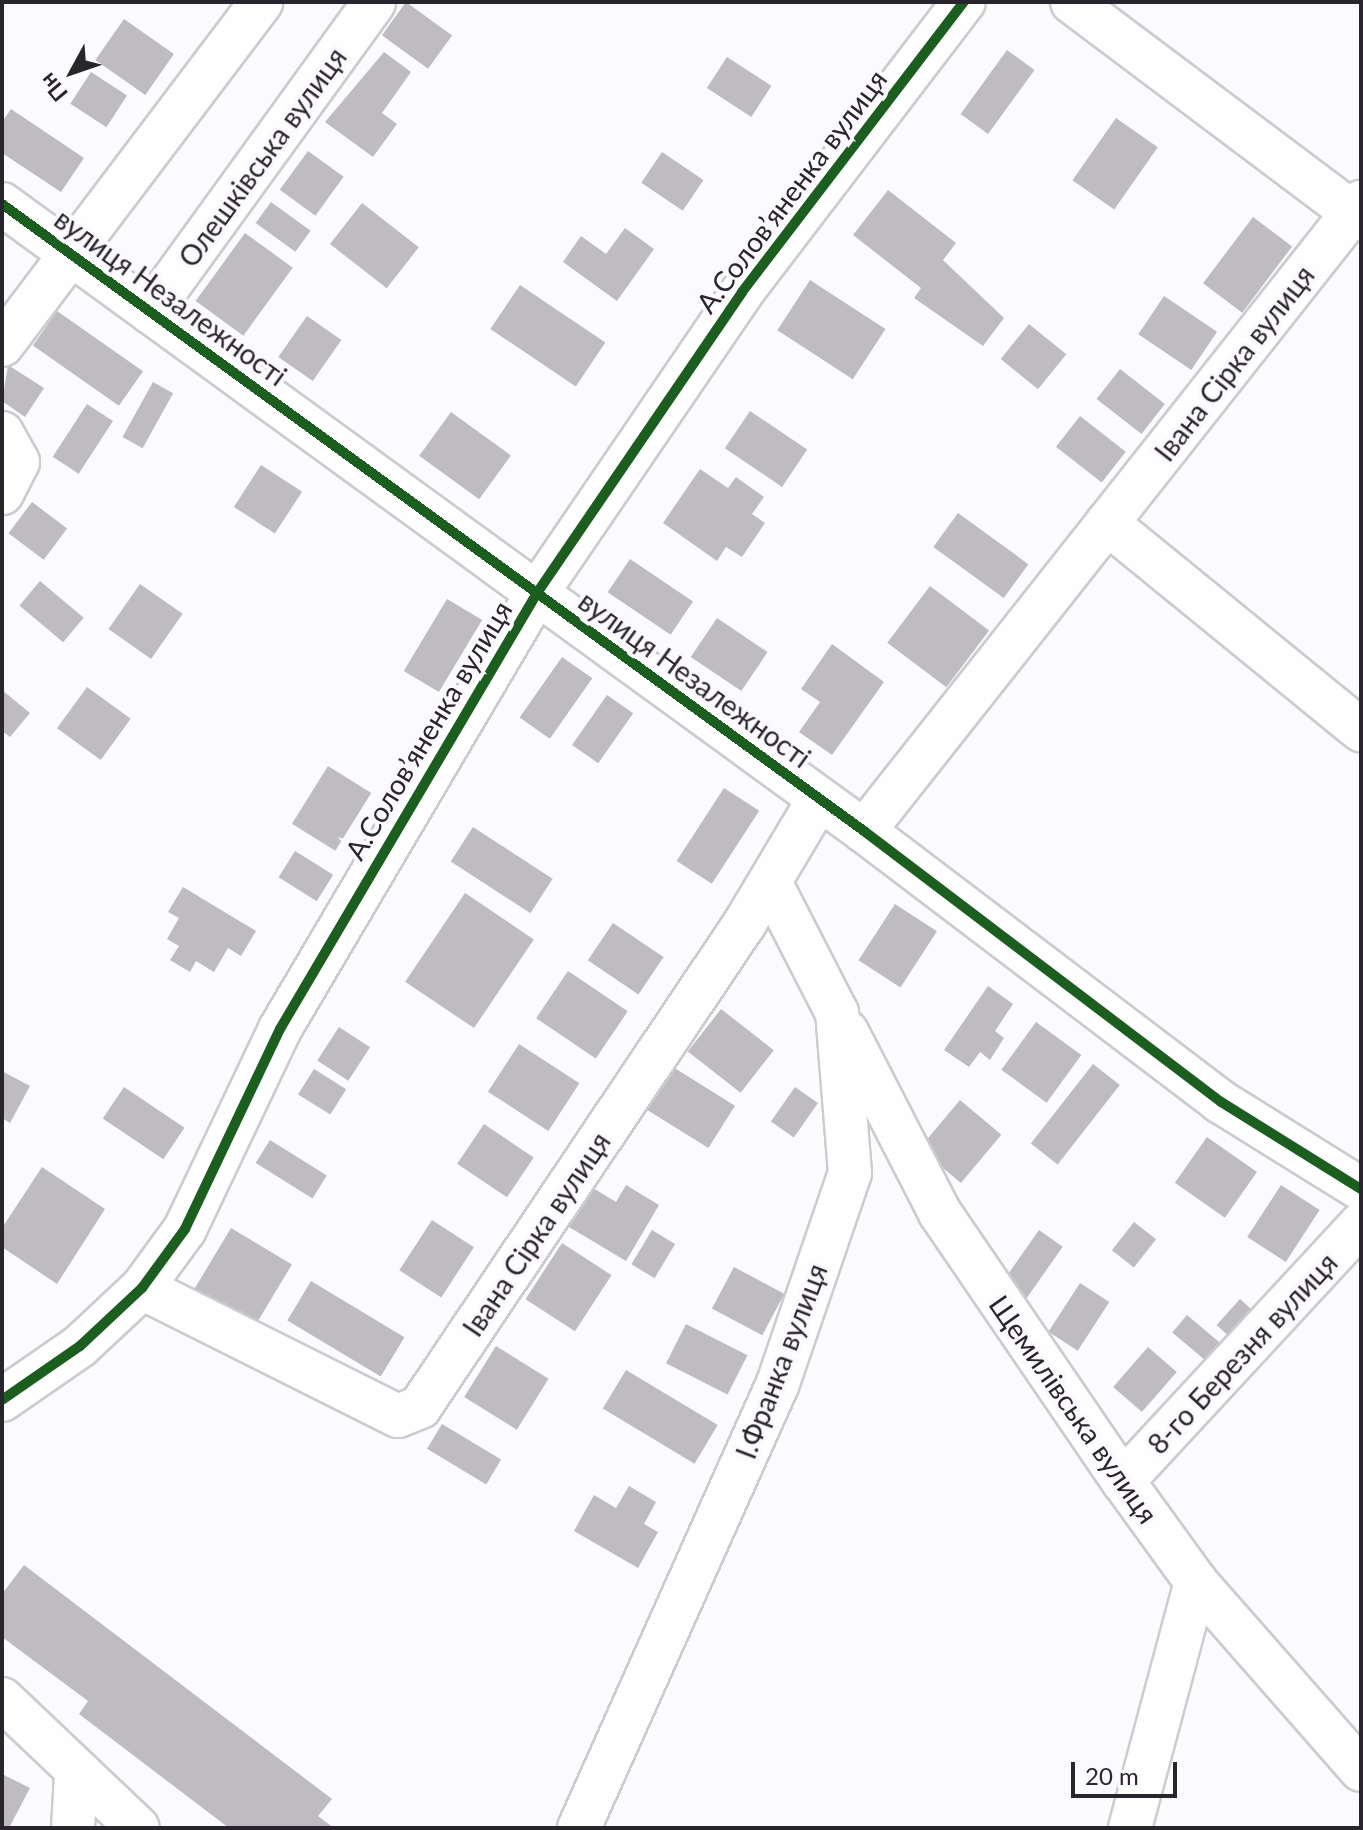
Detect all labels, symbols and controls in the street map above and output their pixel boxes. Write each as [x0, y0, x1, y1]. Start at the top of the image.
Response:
north arrow [32, 32, 112, 112]
street label: Олешківська вулиця [171, 41, 353, 273]
street label: А.Солов’яненка вулиця [689, 63, 893, 319]
text: Пн [34, 68, 73, 107]
street label: вулиця Незалежності [49, 202, 293, 392]
street label: Івана Сірка вулиця [1147, 259, 1321, 467]
street label: вулиця Незалежності [573, 584, 817, 774]
street label: А.Солов’яненка вулиця [337, 595, 519, 865]
street label: Івана Сірка вулиця [455, 1126, 617, 1342]
street label: 8-го Березня вулиця [1140, 1246, 1344, 1460]
street label: І.Франка вулиця [728, 1259, 834, 1463]
street label: Щемилівська вулиця [983, 1289, 1165, 1529]
scale bar [1075, 1746, 1181, 1796]
text: 20 m [1085, 1761, 1139, 1790]

